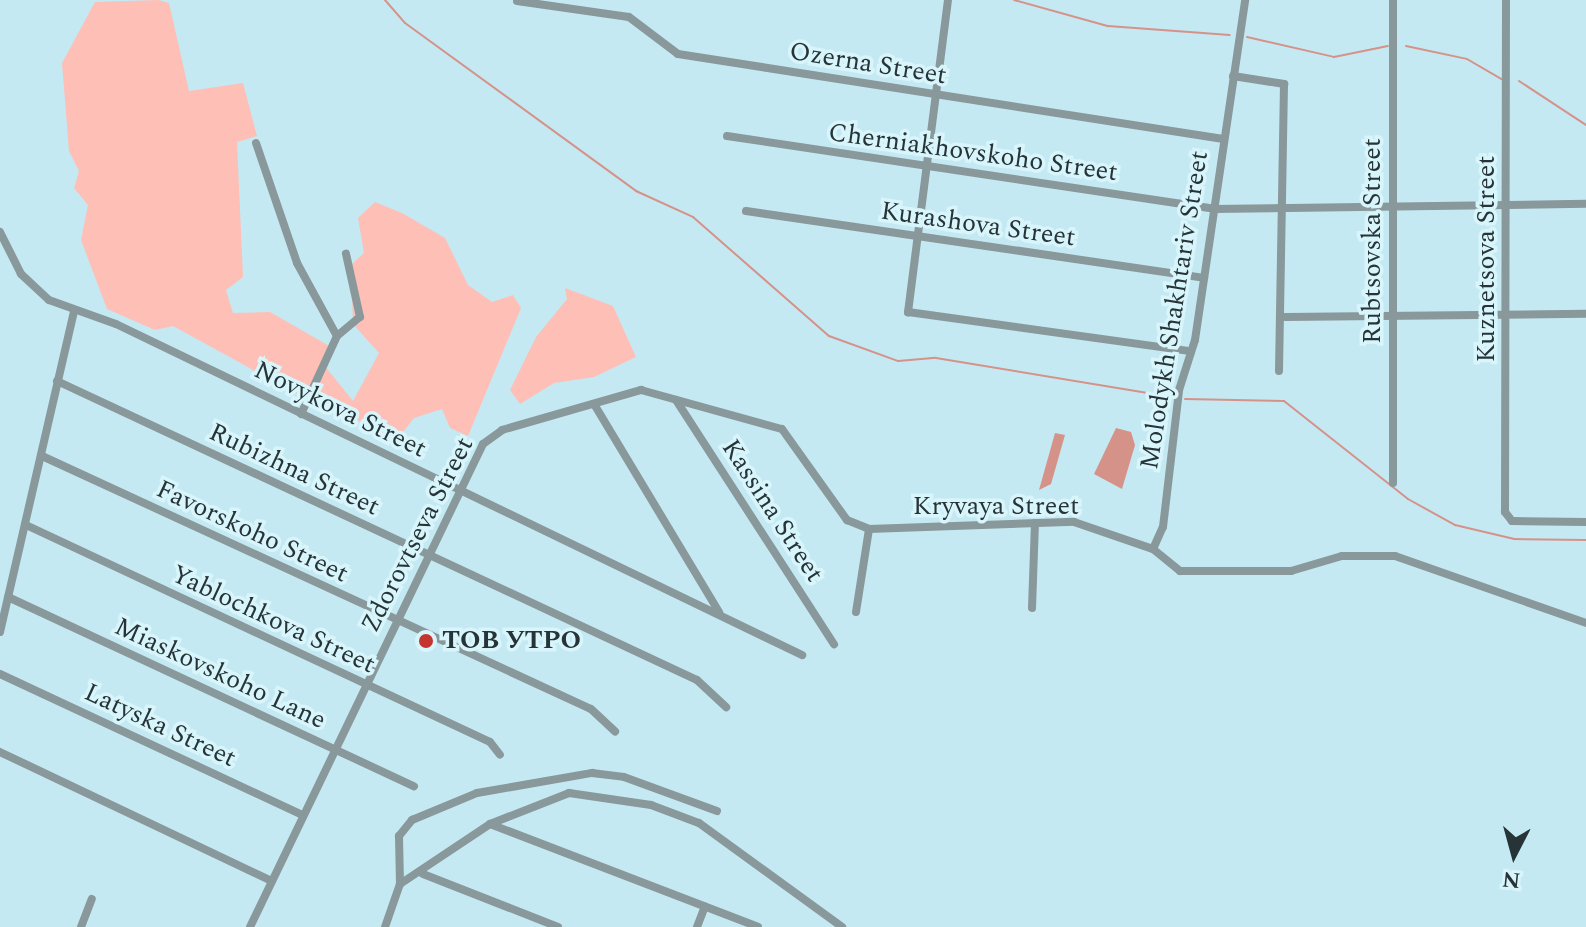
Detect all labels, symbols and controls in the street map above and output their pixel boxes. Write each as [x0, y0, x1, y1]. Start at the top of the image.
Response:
street label: Ozerna Street [787, 36, 949, 92]
street label: Cherniakhovskoho Street [826, 117, 1120, 189]
street label: Rubtsovska Street [1357, 138, 1389, 344]
street label: Molodykh Shakhtariv Street [1134, 149, 1216, 471]
street label: Kuznetsova Street [1471, 155, 1503, 363]
street label: Kurashova Street [879, 196, 1077, 254]
street label: Novykova Street [249, 355, 431, 465]
street label: Rubizhna Street [204, 417, 384, 523]
street label: Zdorovtseva Street [355, 432, 481, 638]
street label: Kassina Street [714, 434, 830, 588]
street label: Favorskoho Street [151, 474, 353, 590]
street label: Kryvaya Street [913, 491, 1079, 523]
street label: Yablochkova Street [166, 559, 380, 681]
street label: Miaskovskoho Lane [109, 611, 331, 737]
place label: ТОВ УТРО [442, 625, 581, 657]
marker: ТОВ УТРО [417, 632, 435, 650]
street label: Latyska Street [79, 677, 241, 775]
north arrow [1474, 815, 1554, 895]
text: N [1501, 862, 1522, 897]

